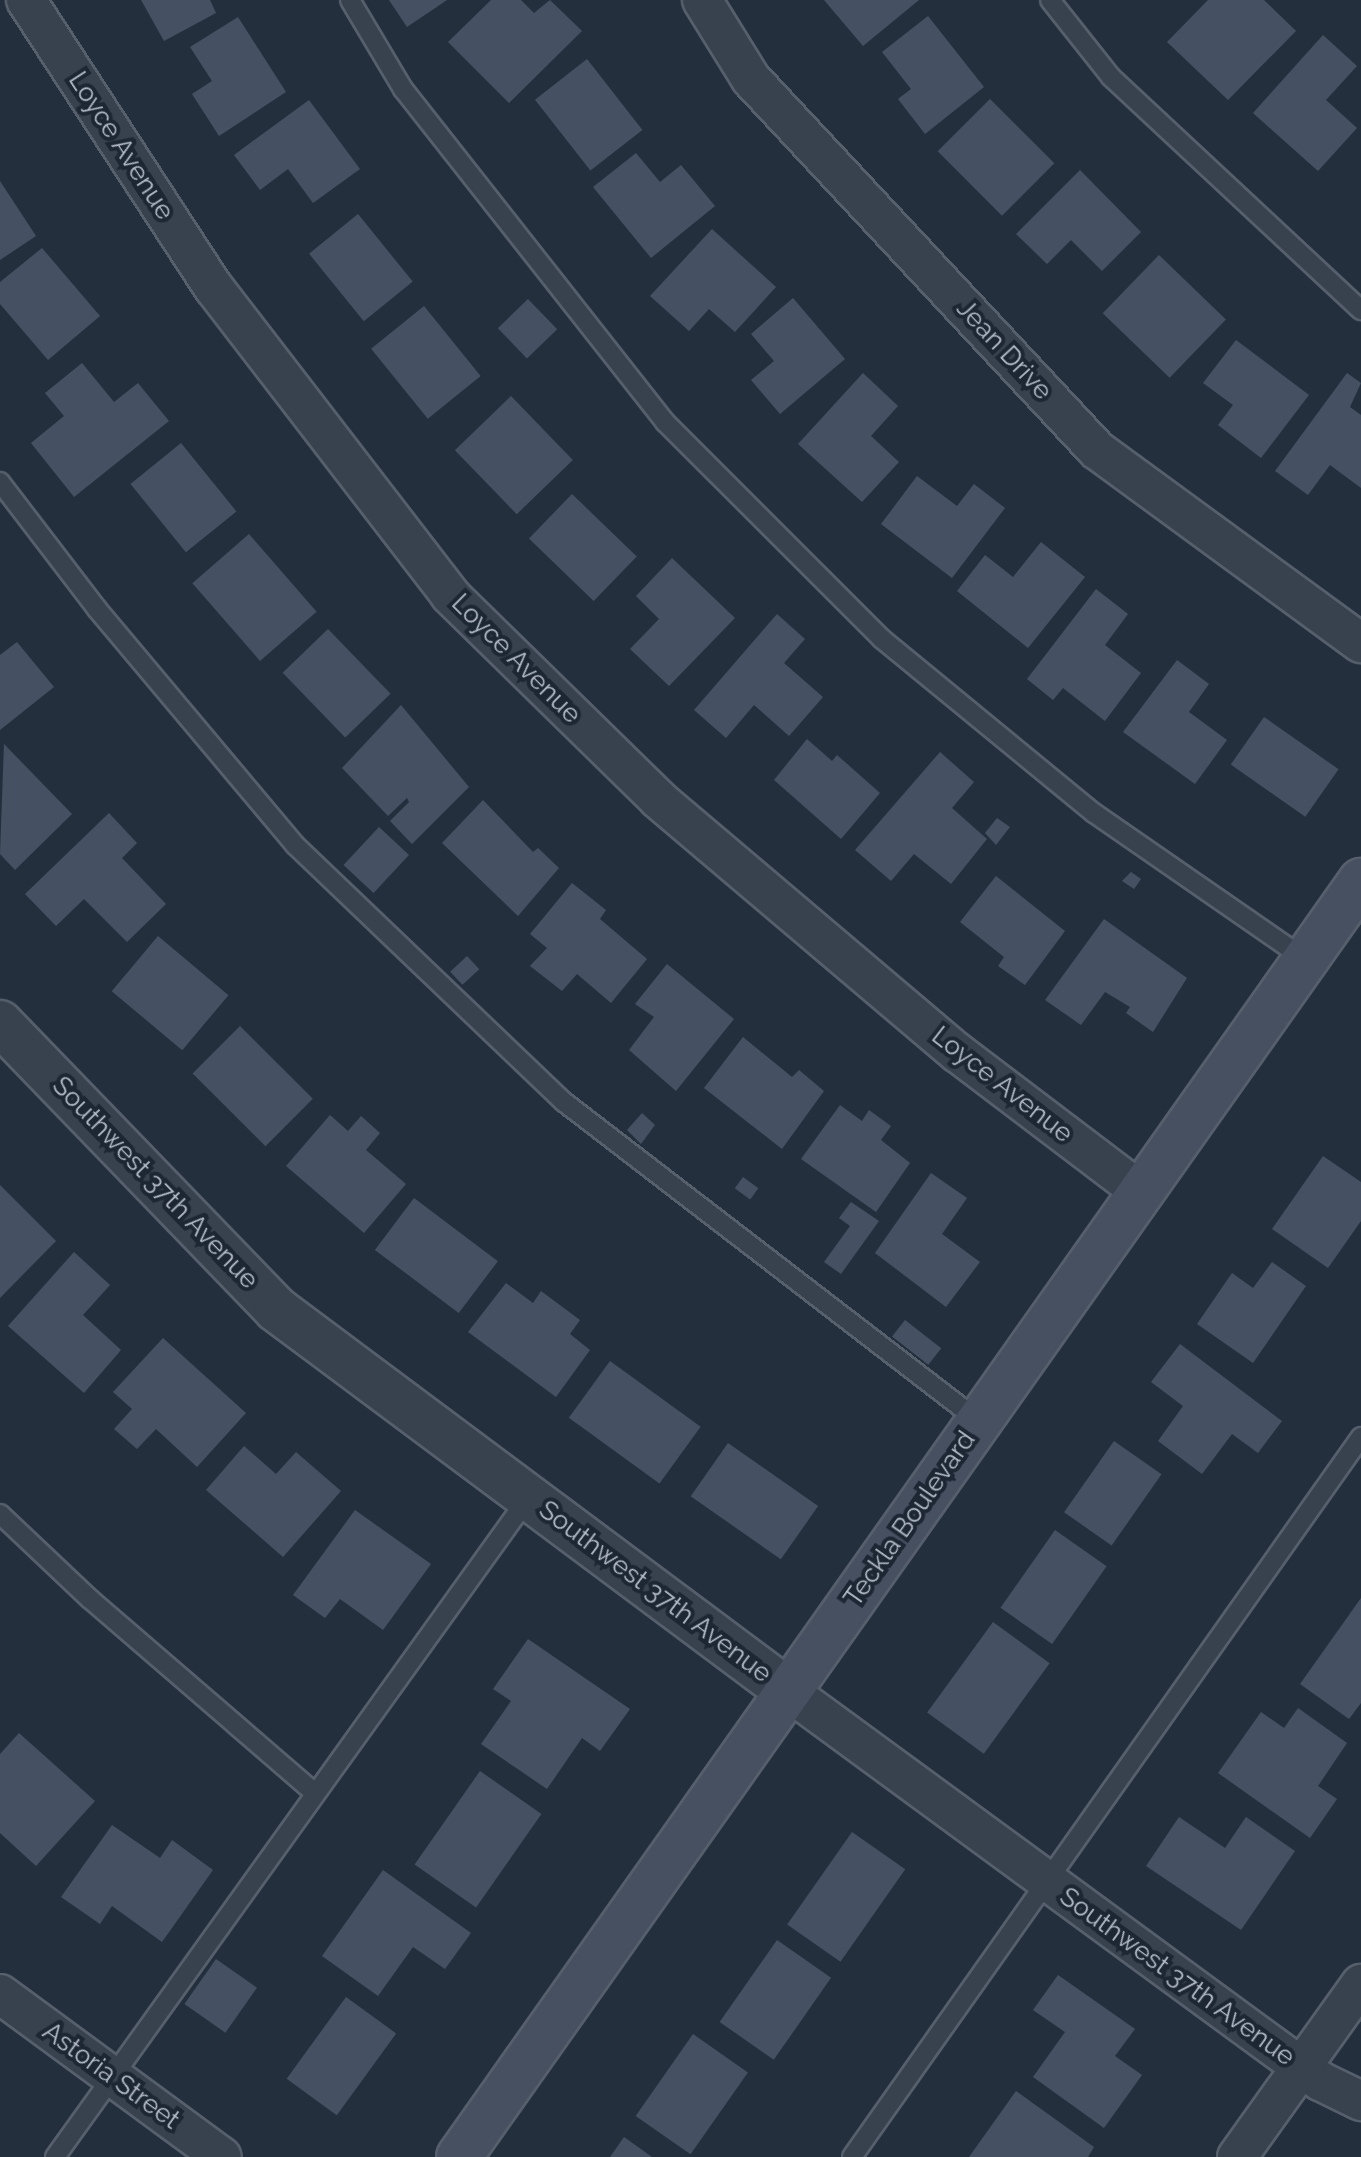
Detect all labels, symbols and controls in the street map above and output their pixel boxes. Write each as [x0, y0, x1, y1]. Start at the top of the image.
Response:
street label: Loyce Avenue [61, 66, 181, 226]
street label: Jean Drive [950, 293, 1058, 407]
street label: Loyce Avenue [445, 588, 587, 730]
street label: Loyce Avenue [925, 1020, 1079, 1150]
street label: Southwest 37th Avenue [45, 1070, 265, 1296]
street label: Teckla Boulevard [838, 1425, 982, 1613]
street label: Southwest 37th Avenue [532, 1494, 778, 1690]
street label: Southwest 37th Avenue [1053, 1881, 1301, 2073]
street label: Astoria Street [36, 2016, 186, 2136]

